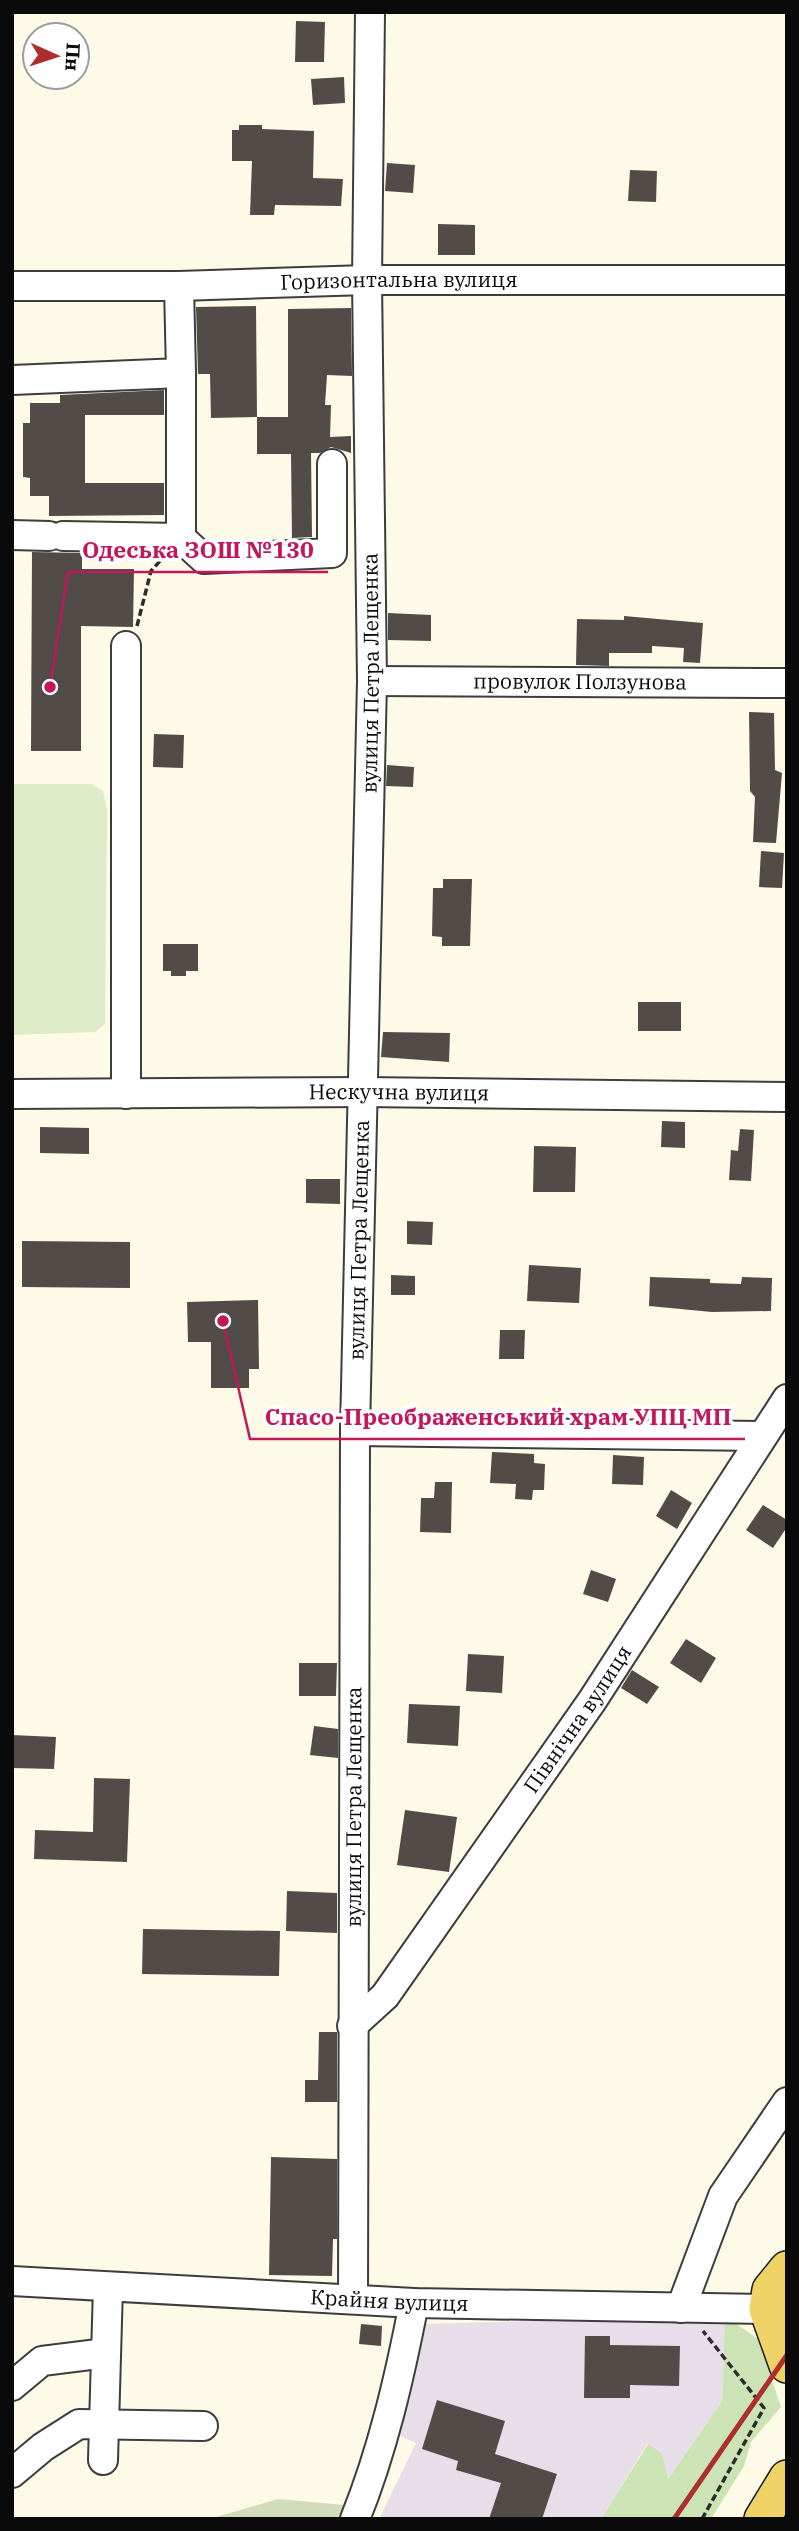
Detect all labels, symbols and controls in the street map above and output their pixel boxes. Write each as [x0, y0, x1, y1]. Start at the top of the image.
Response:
north arrow [21, 21, 91, 91]
text: Пн [60, 42, 86, 72]
street label: Горизонтальна вулиця [280, 265, 518, 296]
callout: Одеська ЗОШ №130 [68, 528, 328, 572]
text: Одеська ЗОШ №130 [82, 534, 314, 564]
street label: вулиця Петра Лещенка [354, 553, 385, 794]
street label: провулок Ползунова [473, 666, 687, 696]
street label: Нескучна вулиця [309, 1077, 489, 1106]
street label: вулиця Петра Лещенка [342, 1119, 375, 1361]
callout: Спасо-Преображенський храм УПЦ МП [250, 1395, 745, 1439]
text: Спасо-Преображенський храм УПЦ МП [265, 1401, 731, 1431]
street label: Північна вулиця [517, 1639, 637, 1798]
street label: вулиця Петра Лещенка [339, 1687, 367, 1927]
street label: Крайня вулиця [310, 2282, 469, 2317]

